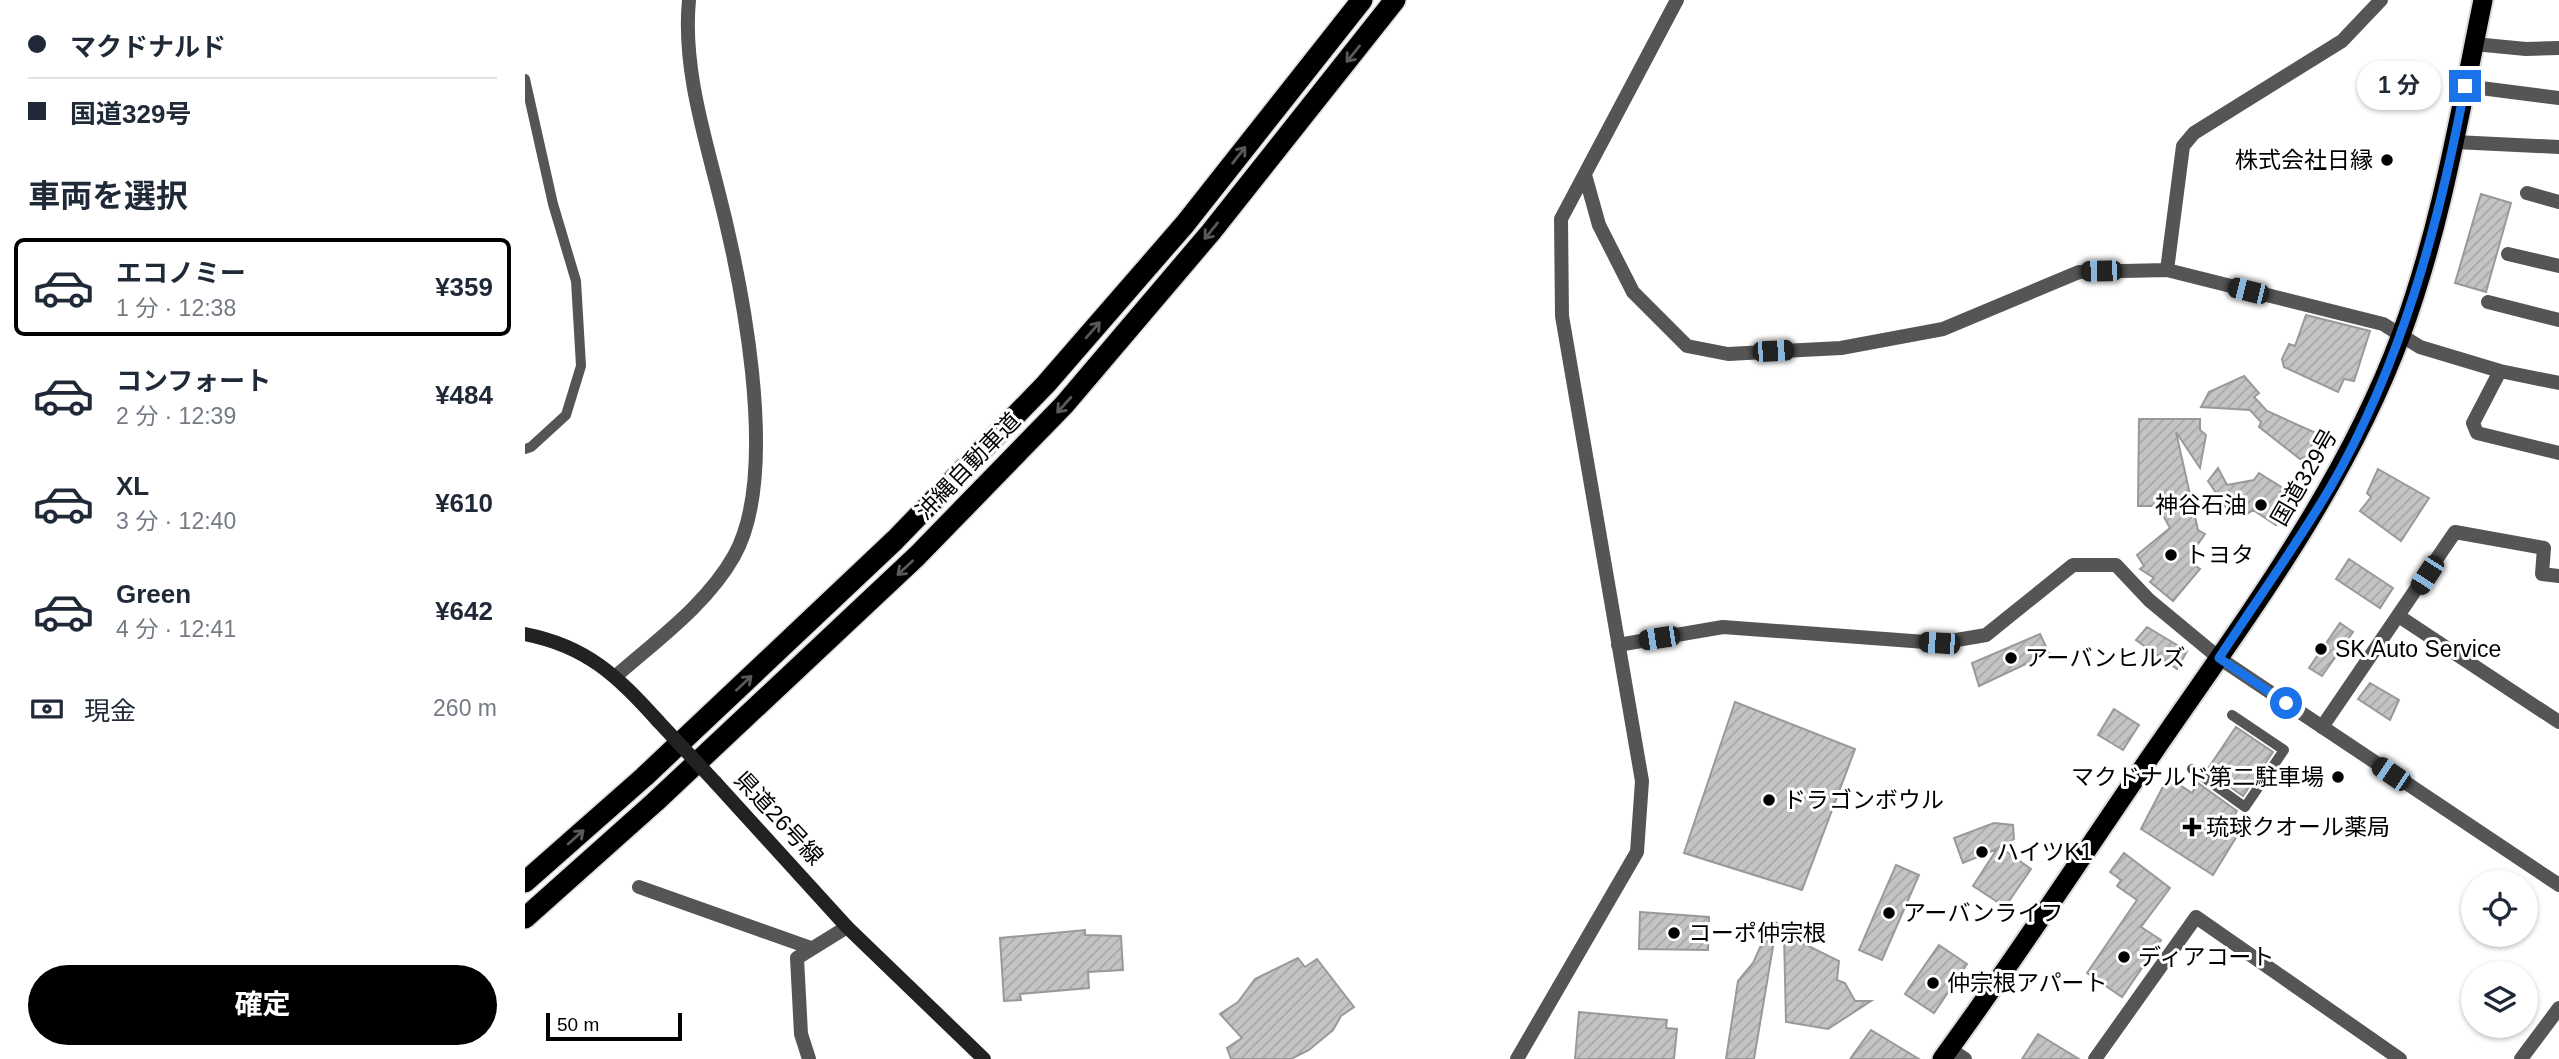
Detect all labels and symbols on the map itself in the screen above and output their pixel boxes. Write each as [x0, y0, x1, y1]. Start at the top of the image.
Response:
one-way arrow [1346, 44, 1361, 62]
callout: 1 分 [2357, 62, 2441, 110]
route end [2449, 70, 2481, 102]
one-way arrow [1232, 147, 1247, 165]
place label: 株式会社日縁 [2235, 147, 2373, 173]
marker: 株式会社日縁 [2379, 152, 2395, 168]
one-way arrow [1203, 222, 1219, 240]
car [2080, 260, 2123, 282]
car [2226, 276, 2271, 306]
one-way arrow [1085, 321, 1101, 339]
car [1752, 339, 1795, 363]
one-way arrow [1056, 395, 1072, 413]
street label: 沖縄自動車道 [911, 407, 1025, 525]
street label: 国道329号 [2266, 424, 2342, 530]
place label: 神谷石油 [2155, 492, 2247, 518]
marker: 神谷石油 [2253, 497, 2269, 513]
place label: トヨタ [2185, 542, 2254, 568]
marker: トヨタ [2163, 547, 2179, 563]
car [2407, 552, 2448, 598]
one-way arrow [897, 559, 914, 576]
car [1637, 624, 1682, 652]
car [1918, 631, 1961, 655]
place label: SK Auto Service [2335, 636, 2501, 662]
marker: SK Auto Service [2313, 641, 2329, 657]
place label: アーバンヒルズ [2025, 645, 2186, 671]
marker: アーバンヒルズ [2003, 650, 2019, 666]
one-way arrow [735, 674, 752, 691]
route start [2270, 687, 2302, 719]
car [2368, 754, 2415, 794]
place label: マクドナルド第二駐車場 [2071, 764, 2324, 790]
street label: 県道26号線 [729, 766, 829, 870]
marker: マクドナルド第二駐車場 [2330, 769, 2346, 785]
place label: ドラゴンボウル [1783, 787, 1944, 813]
marker: ドラゴンボウル [1761, 792, 1777, 808]
place label: 琉球クオール薬局 [2206, 814, 2390, 840]
marker: 琉球クオール薬局 [2184, 819, 2200, 835]
one-way arrow [567, 829, 585, 845]
place label: ハイツK1 [1996, 839, 2093, 865]
marker: ハイツK1 [1974, 844, 1990, 860]
place label: アーバンライフ [1903, 900, 2064, 926]
marker: アーバンライフ [1881, 905, 1897, 921]
place label: コーポ仲宗根 [1688, 920, 1826, 946]
marker: コーポ仲宗根 [1666, 925, 1682, 941]
place label: ディアコート [2138, 944, 2274, 970]
marker: ディアコート [2116, 949, 2132, 965]
place label: 仲宗根アパート [1947, 970, 2108, 996]
marker: 仲宗根アパート [1925, 975, 1941, 991]
scale bar [546, 1010, 683, 1042]

